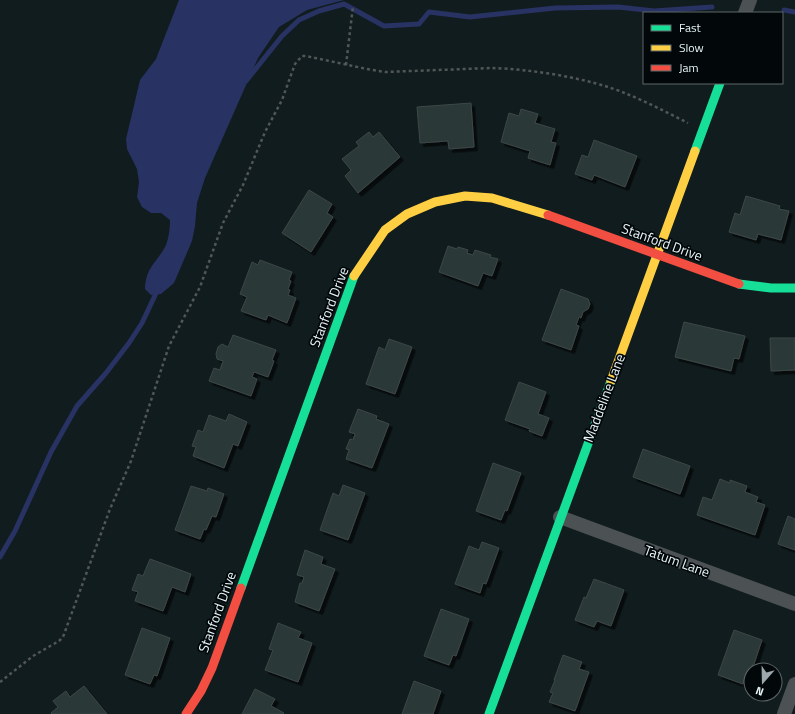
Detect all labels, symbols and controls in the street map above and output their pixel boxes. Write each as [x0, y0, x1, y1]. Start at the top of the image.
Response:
legend [643, 12, 783, 84]
text: Fast [679, 18, 702, 37]
text: Slow [679, 38, 704, 57]
text: Jam [679, 58, 699, 77]
street label: Stanford Drive [619, 217, 706, 266]
street label: Stanford Drive [304, 264, 353, 350]
street label: Maddeline Lane [577, 351, 630, 445]
street label: Tatum Lane [641, 539, 713, 582]
street label: Stanford Drive [192, 568, 241, 655]
north arrow [743, 662, 783, 702]
text: N [753, 683, 766, 700]

